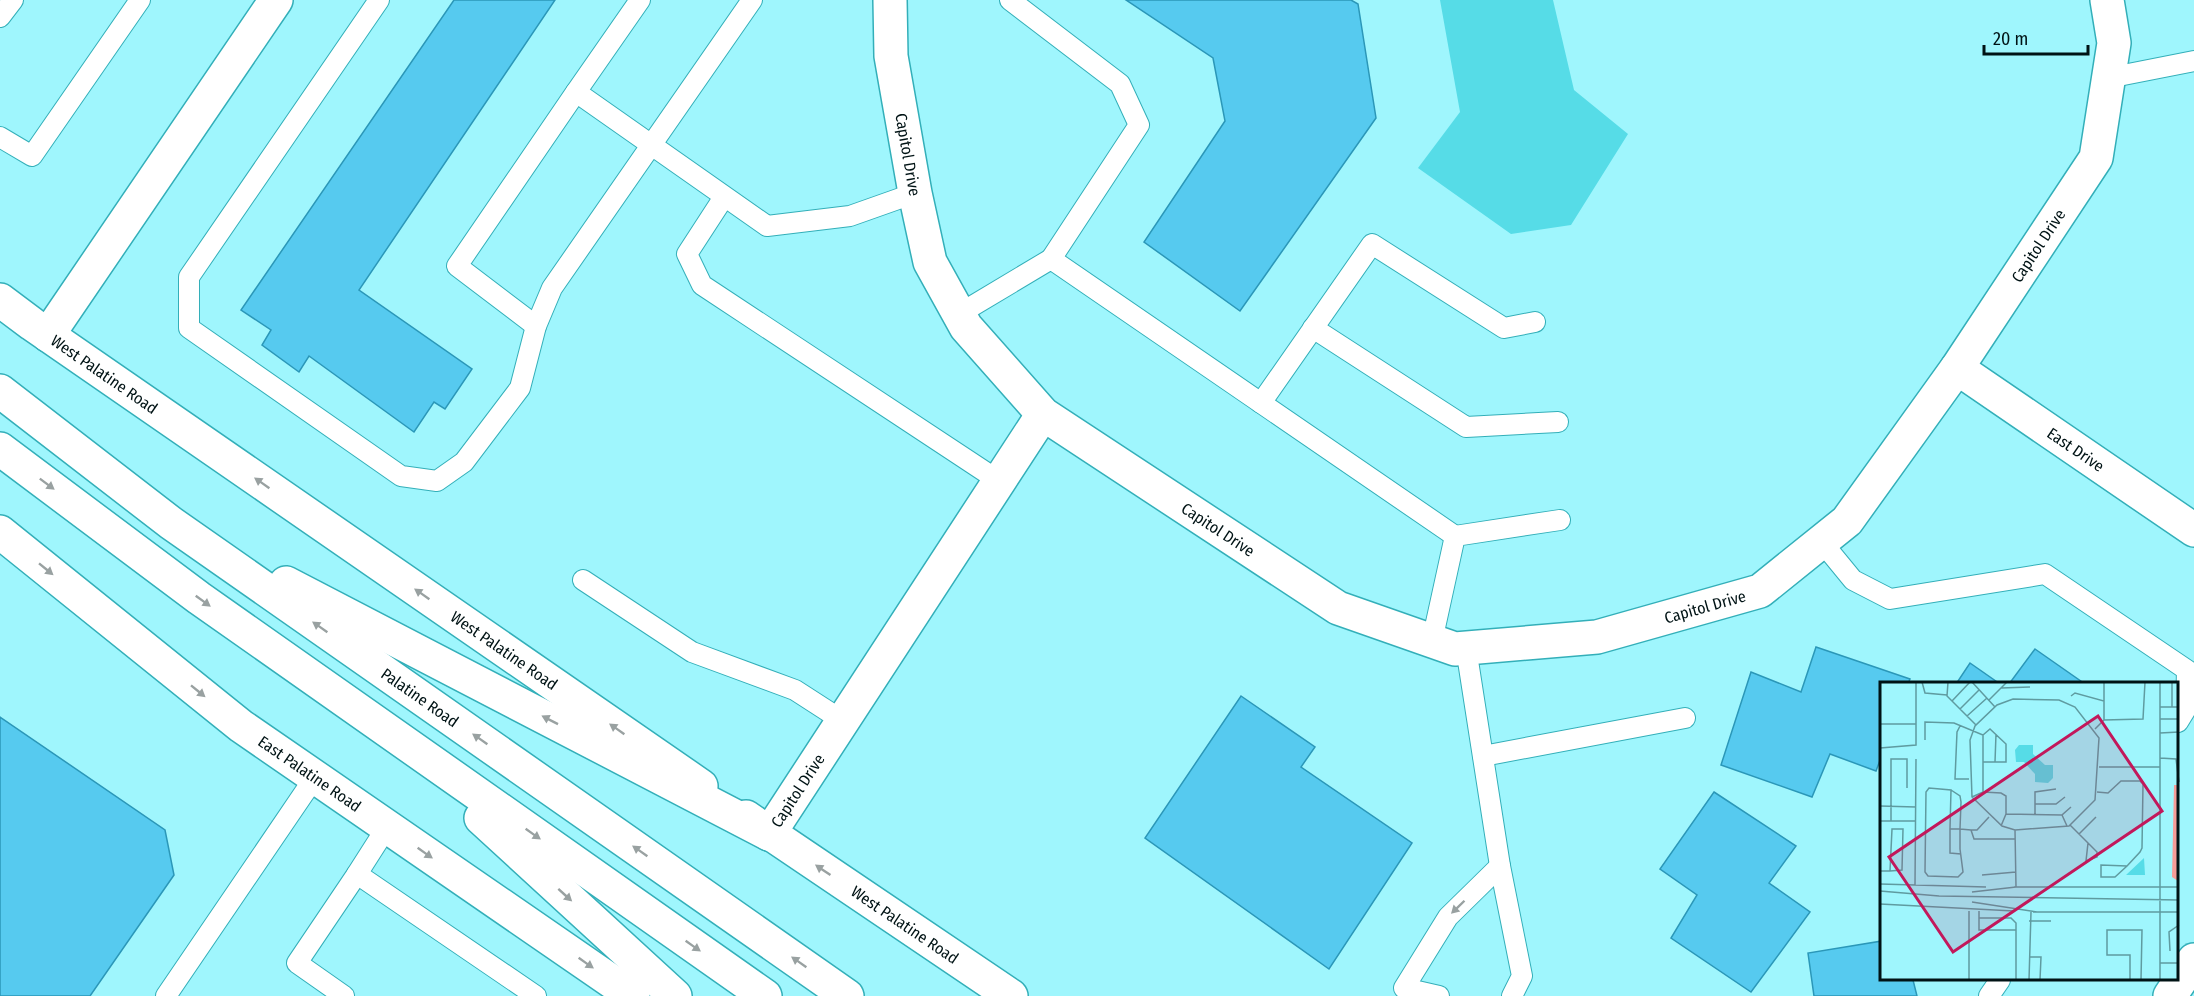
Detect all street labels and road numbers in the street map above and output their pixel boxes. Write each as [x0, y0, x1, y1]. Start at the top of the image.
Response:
street label: Capitol Drive [891, 112, 924, 198]
street label: Capitol Drive [2007, 206, 2070, 286]
street label: West Palatine Road [47, 331, 161, 418]
street label: East Drive [2043, 424, 2108, 476]
street label: Capitol Drive [1178, 499, 1258, 561]
street label: Capitol Drive [1662, 586, 1748, 628]
street label: West Palatine Road [447, 607, 561, 694]
street label: Palatine Road [378, 664, 462, 731]
street label: East Palatine Road [254, 732, 365, 816]
street label: Capitol Drive [767, 750, 829, 831]
street label: West Palatine Road [848, 882, 962, 968]

